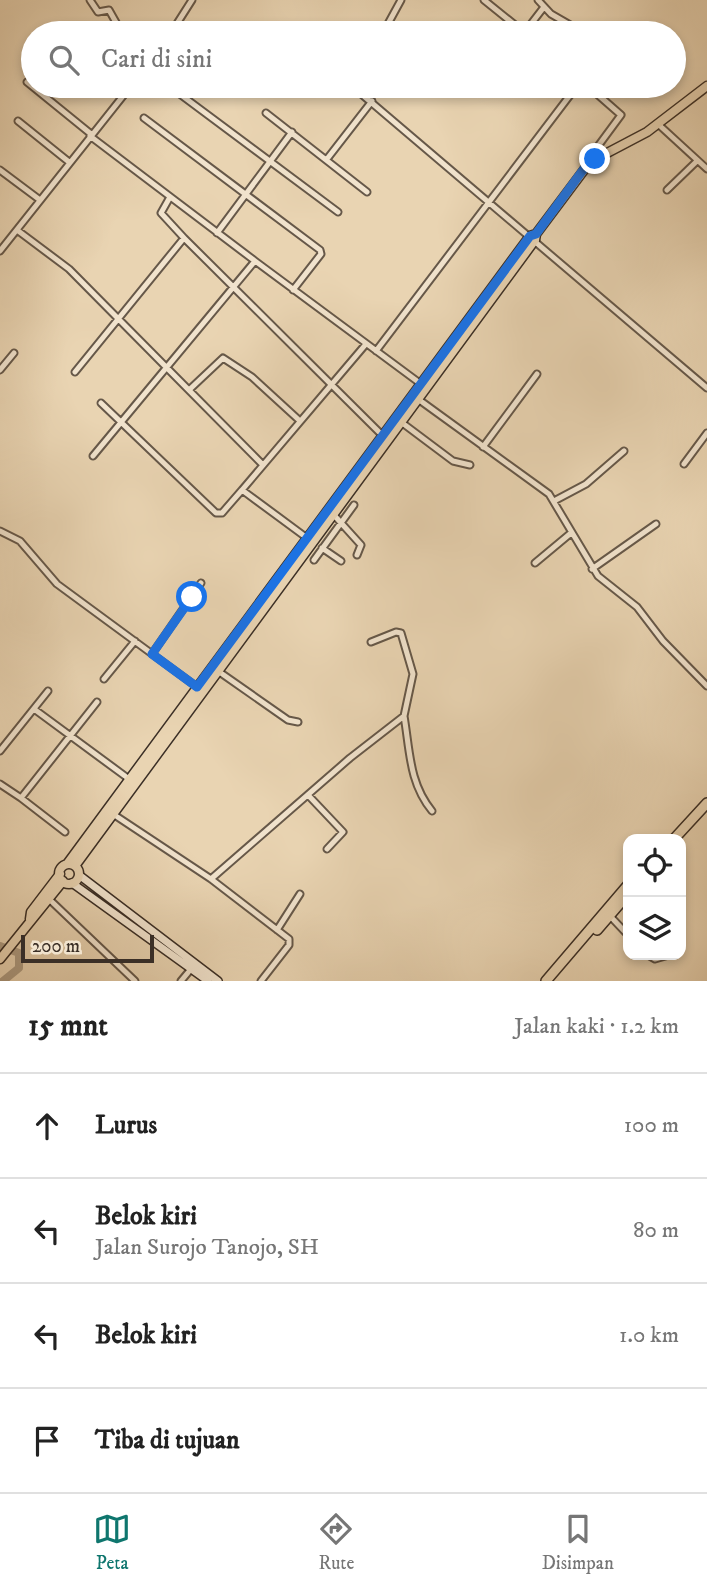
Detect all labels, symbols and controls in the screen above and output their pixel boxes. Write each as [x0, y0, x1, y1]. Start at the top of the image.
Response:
search box [21, 21, 686, 98]
icon: search [45, 41, 83, 79]
text: Cari di sini [101, 43, 212, 76]
route end [579, 143, 610, 174]
route start [176, 581, 207, 612]
map controls [623, 834, 686, 960]
button: locate [623, 834, 686, 897]
button: layers [623, 897, 686, 960]
scale bar [21, 932, 154, 964]
text: 200 m [32, 935, 80, 958]
text: 15 mnt [28, 1008, 108, 1045]
text: Jalan kaki · 1.2 km [514, 1012, 679, 1041]
icon: ahead [28, 1107, 66, 1145]
text: Lurus [95, 1109, 157, 1142]
text: 100 m [624, 1111, 679, 1140]
text: Belok kiri [95, 1200, 197, 1233]
icon: left [28, 1212, 66, 1250]
text: 80 m [633, 1216, 679, 1245]
text: Jalan Surojo Tanojo, SH [95, 1233, 319, 1262]
icon: left [28, 1317, 66, 1355]
text: Belok kiri [95, 1319, 197, 1352]
text: 1.0 km [619, 1321, 679, 1350]
icon: arrive [28, 1422, 66, 1460]
text: Tiba di tujuan [95, 1424, 240, 1457]
tab: Peta [93, 1510, 131, 1575]
tab: Rute [317, 1510, 355, 1575]
tab: Disimpan [542, 1510, 614, 1575]

